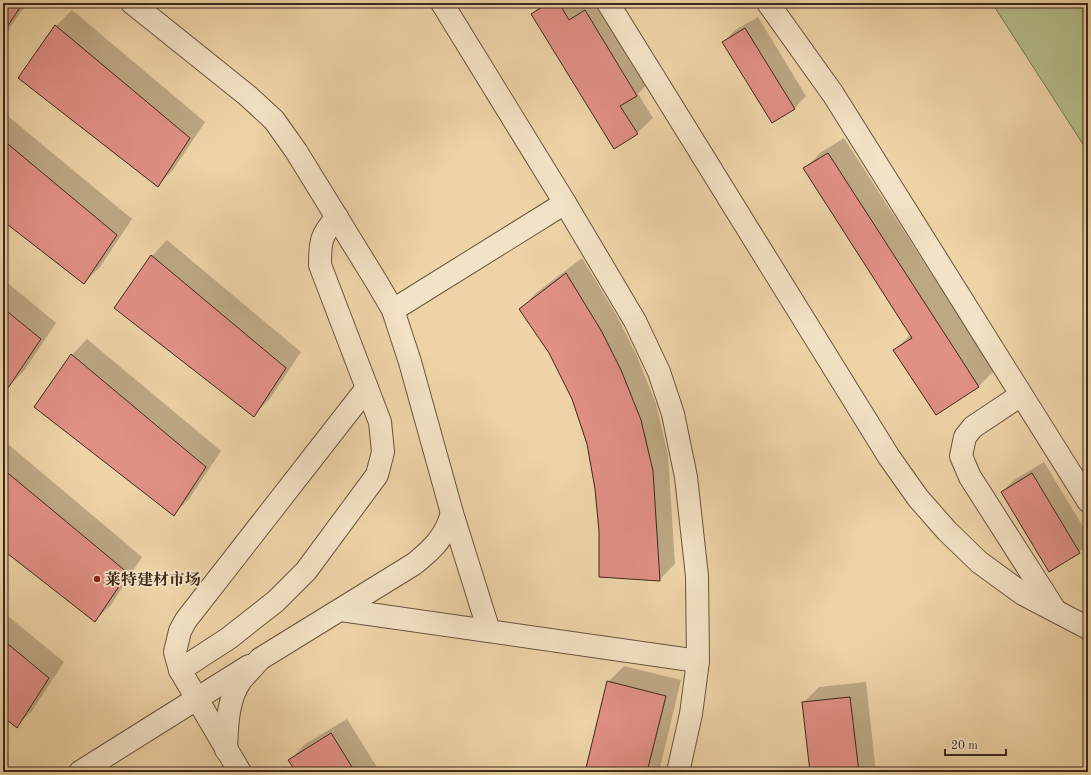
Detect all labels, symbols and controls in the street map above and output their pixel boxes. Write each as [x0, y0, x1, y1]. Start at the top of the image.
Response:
place label: 莱特建材市场 [105, 570, 201, 589]
marker: 莱特建材市场 [92, 574, 102, 584]
scale bar [945, 731, 1006, 757]
text: 20 m [951, 740, 978, 752]

